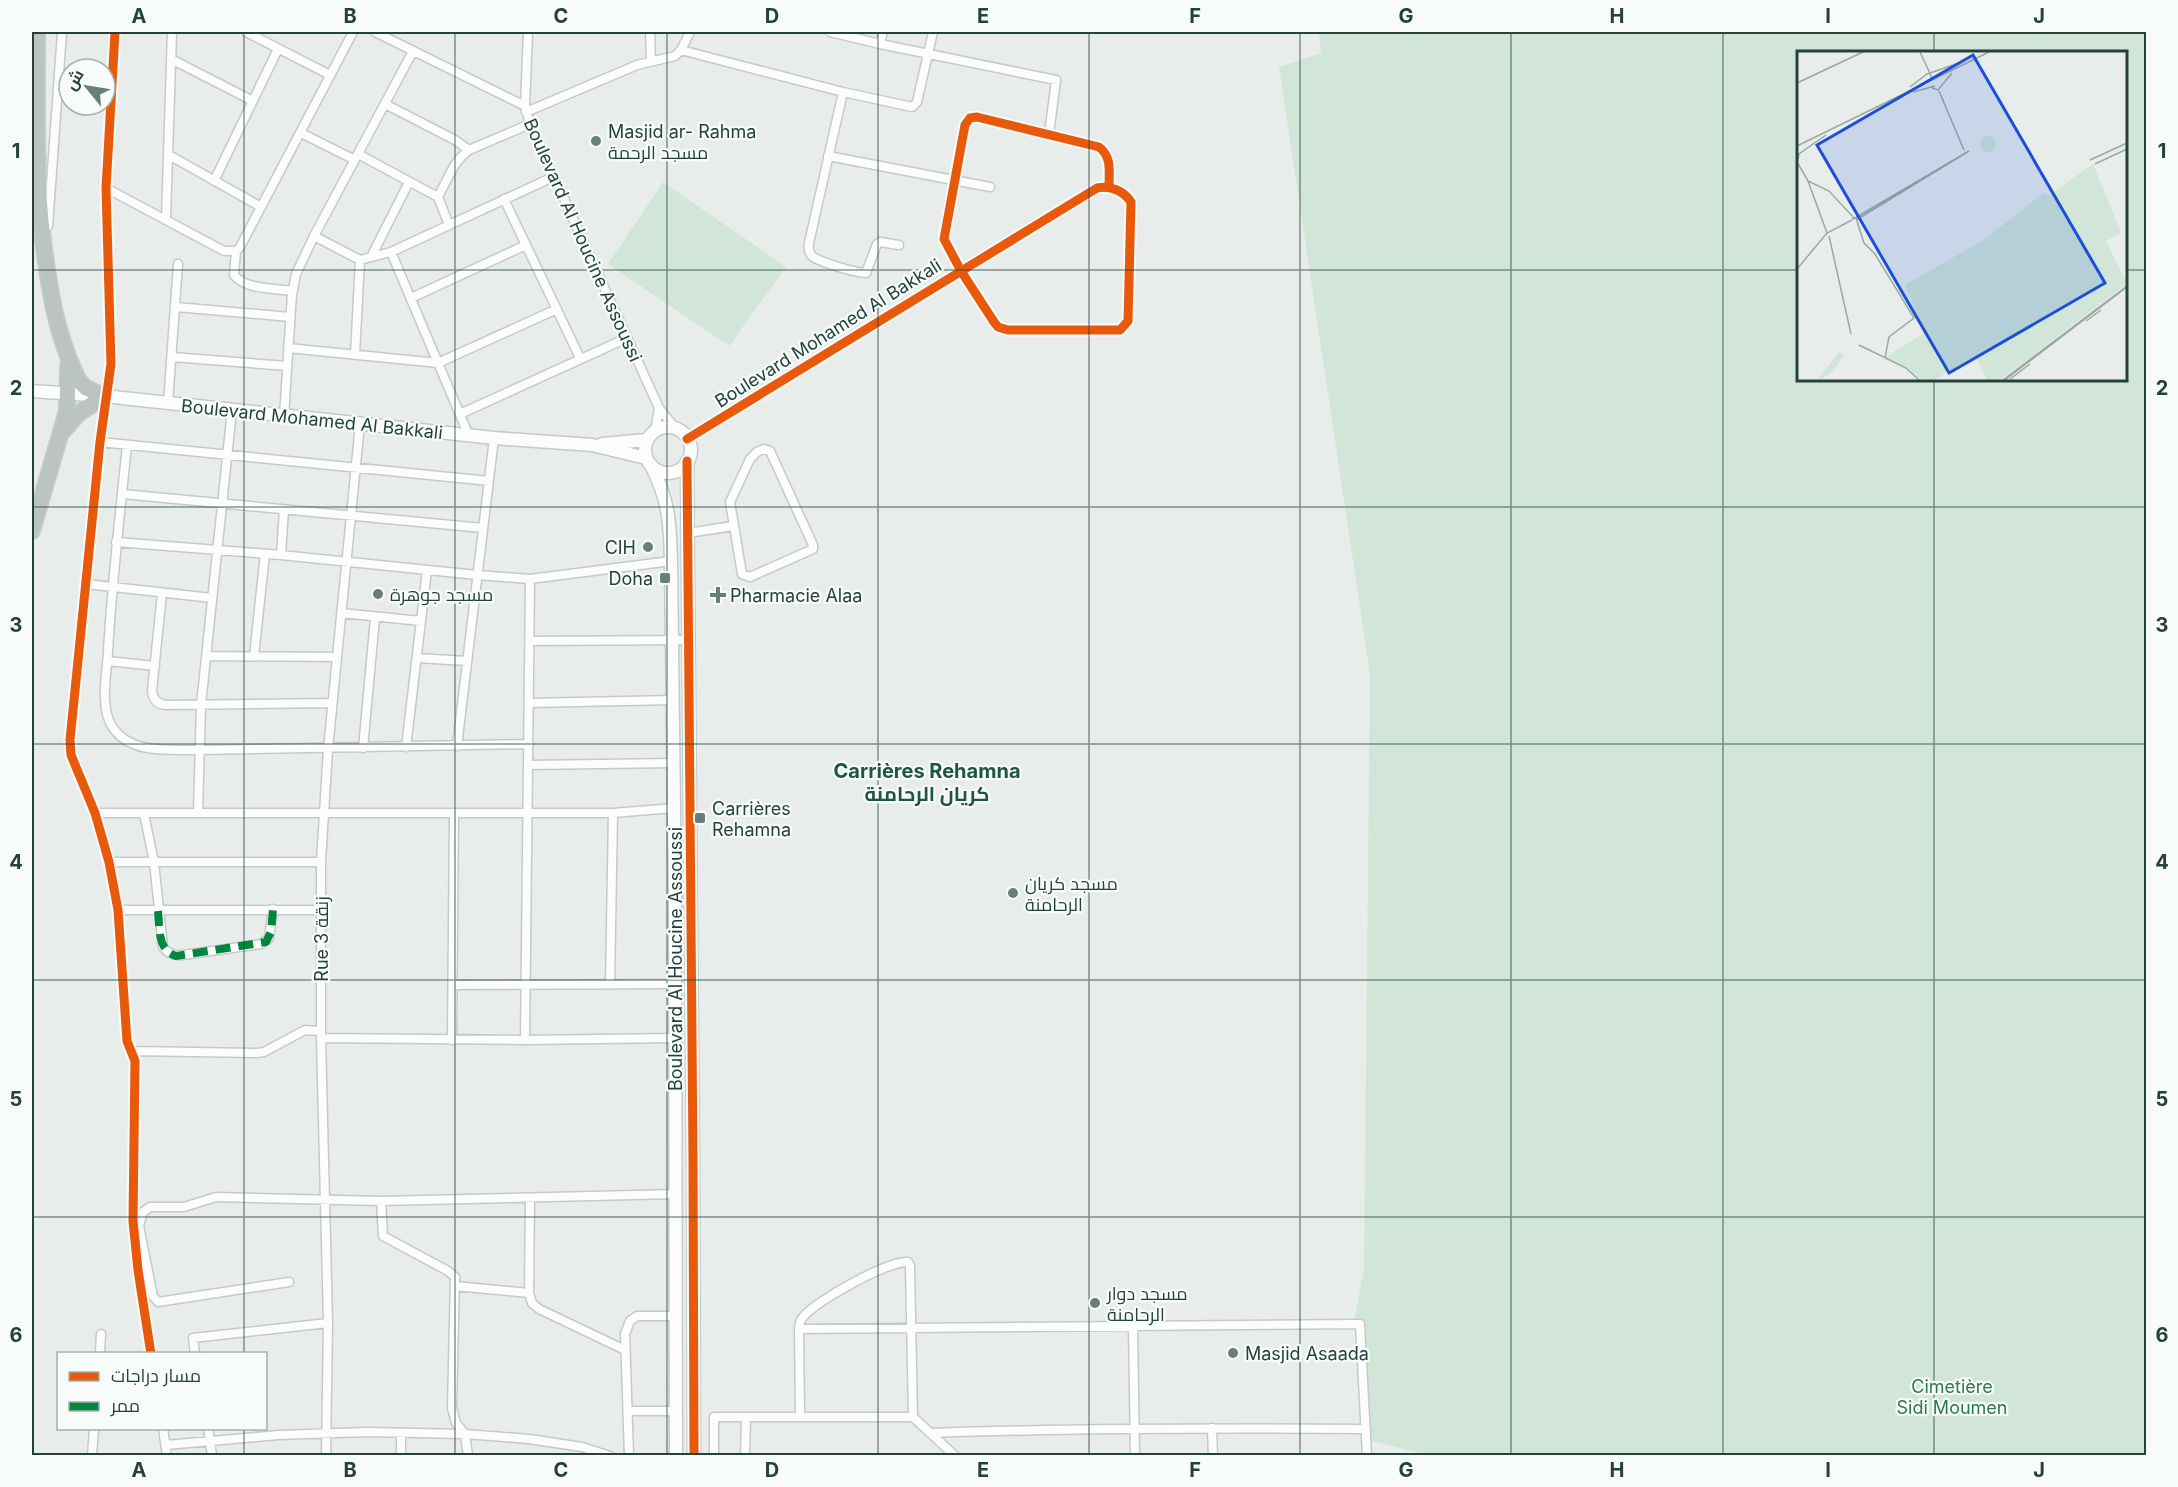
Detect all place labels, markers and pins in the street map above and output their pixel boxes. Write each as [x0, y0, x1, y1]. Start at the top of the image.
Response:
place label: Masjid ar- Rahma مسجد الرحمة [608, 121, 756, 164]
marker: Masjid ar- Rahma مسجد الرحمة [589, 134, 603, 148]
place label: CIH [605, 537, 636, 558]
marker: CIH [641, 540, 655, 554]
place label: Doha [608, 568, 653, 589]
marker: Doha [658, 571, 672, 585]
place label: مسجد جوهرة [390, 584, 493, 606]
place label: Pharmacie Alaa [730, 585, 862, 606]
marker: مسجد جوهرة [371, 587, 385, 601]
marker: Pharmacie Alaa [711, 588, 725, 602]
place label: Carrières Rehamna [712, 798, 791, 840]
marker: Carrières Rehamna [693, 811, 707, 825]
place label: مسجد كريان الرحامنة [1025, 873, 1118, 916]
marker: مسجد كريان الرحامنة [1006, 886, 1020, 900]
place label: مسجد دوار الرحامنة [1106, 1283, 1188, 1326]
marker: مسجد دوار الرحامنة [1088, 1296, 1102, 1310]
place label: Masjid Asaada [1245, 1343, 1369, 1364]
marker: Masjid Asaada [1226, 1346, 1240, 1360]

